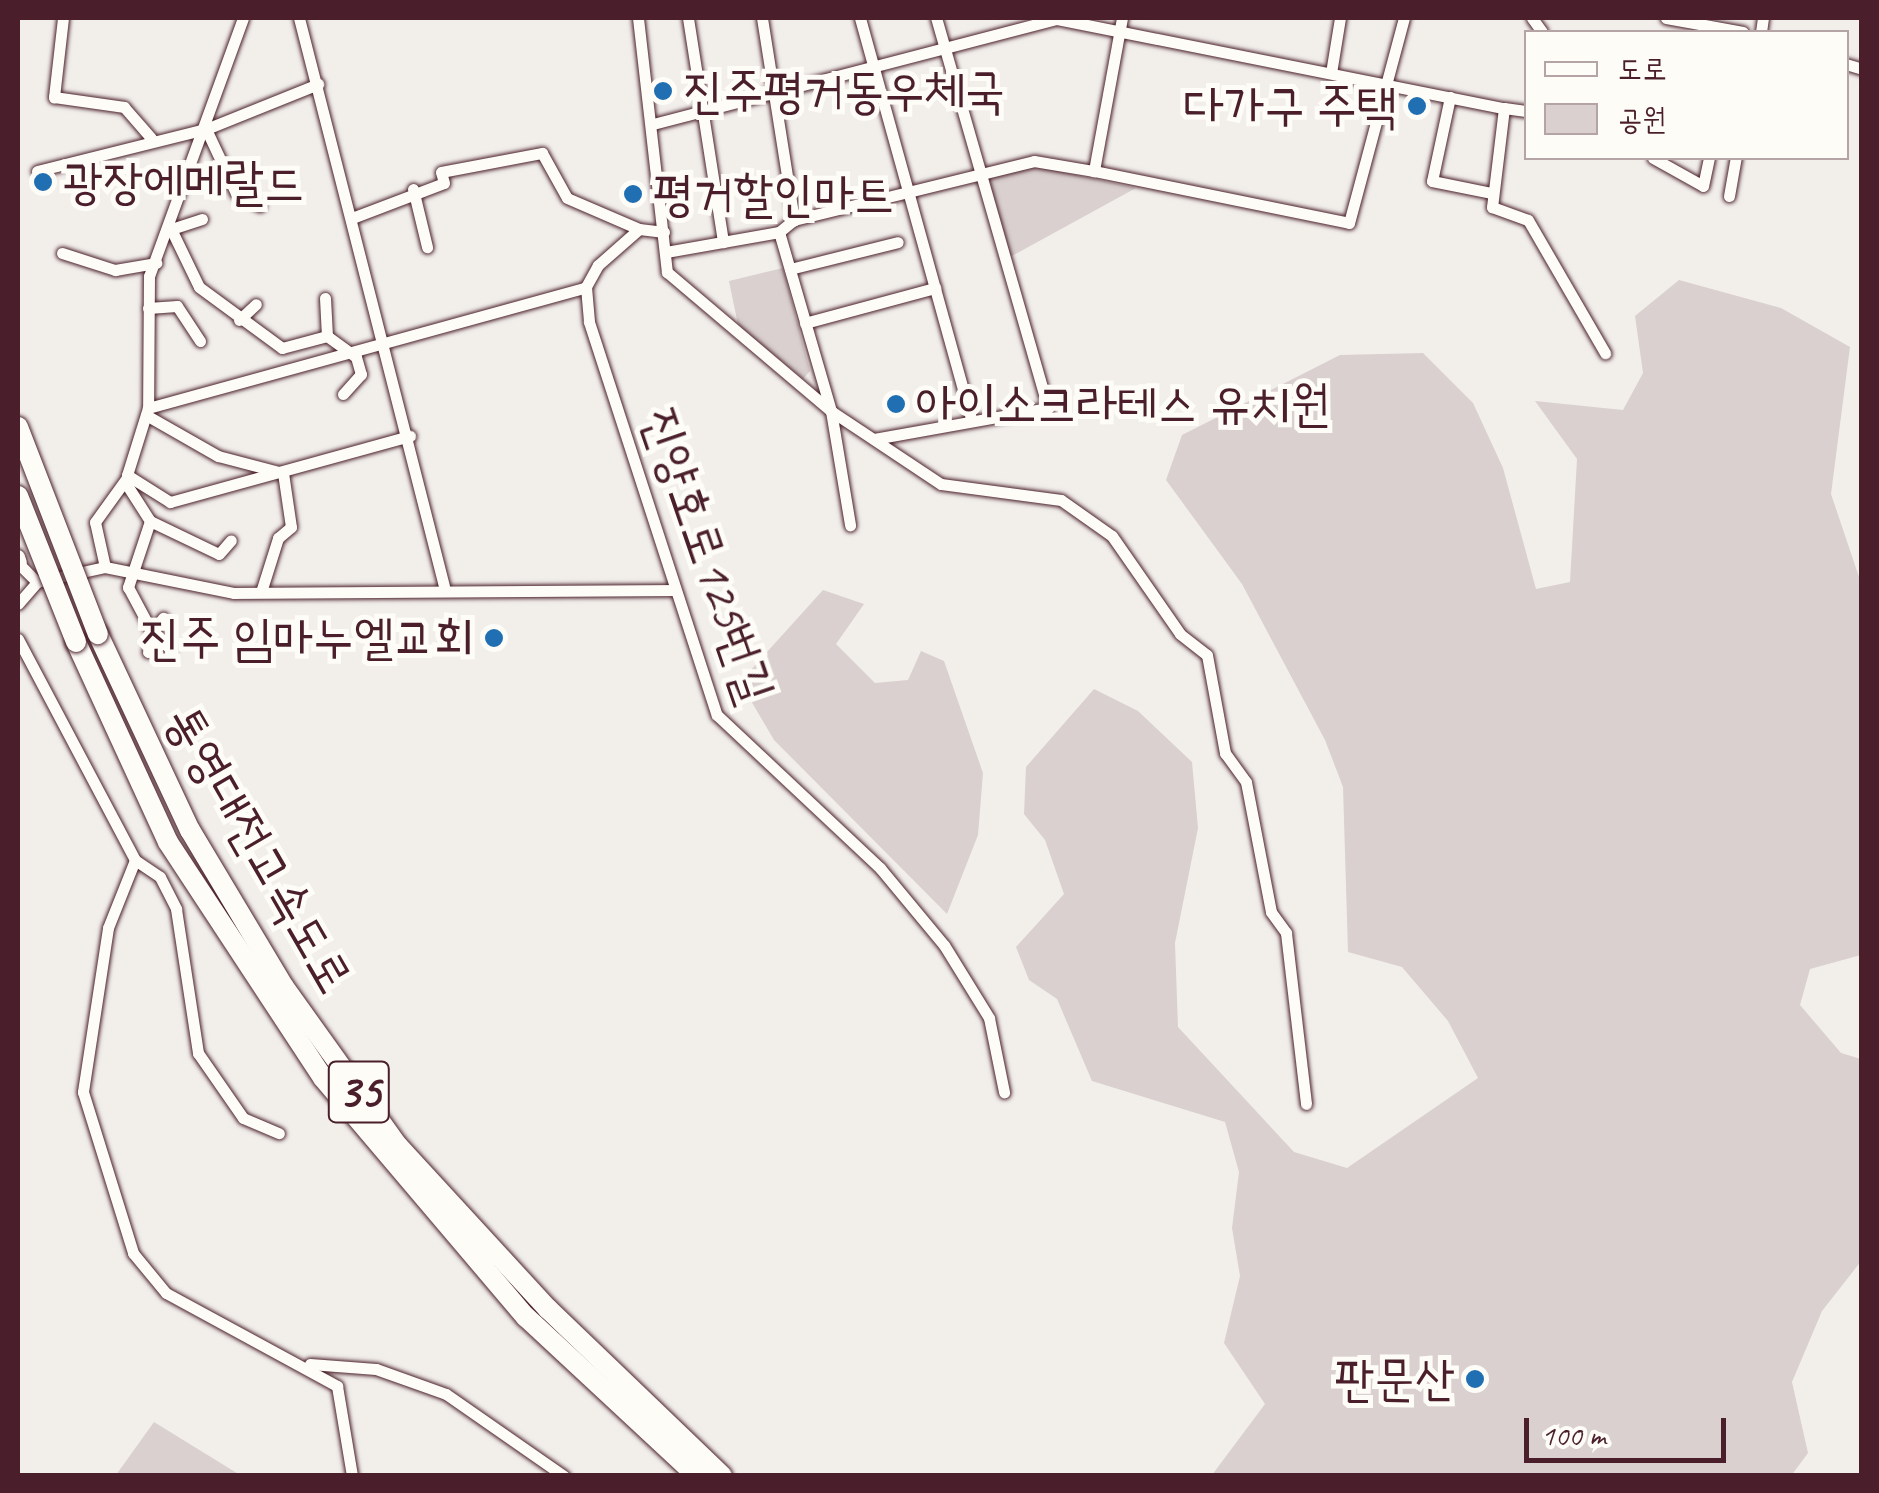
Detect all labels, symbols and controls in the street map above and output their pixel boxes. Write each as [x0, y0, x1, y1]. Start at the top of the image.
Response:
legend [1524, 30, 1849, 160]
text: 도로 [1618, 50, 1666, 88]
place label: 진주평거동우체국 [683, 61, 1005, 121]
place label: 다가구 주택 [1184, 76, 1397, 136]
marker: 진주평거동우체국 [652, 80, 674, 102]
marker: 다가구 주택 [1406, 95, 1428, 117]
text: 공원 [1618, 100, 1666, 138]
place label: 광장에메랄드 [63, 152, 304, 212]
place label: 평거할인마트 [653, 164, 894, 224]
marker: 광장에메랄드 [32, 171, 54, 193]
marker: 평거할인마트 [622, 183, 644, 205]
place label: 아이소크라테스 유치원 [916, 374, 1330, 434]
marker: 아이소크라테스 유치원 [885, 393, 907, 415]
street label: 진양호로125번길 [629, 399, 787, 711]
place label: 진주 임마누엘교회 [140, 608, 474, 668]
marker: 진주 임마누엘교회 [483, 627, 505, 649]
street label: 통영대전고속도로 [153, 695, 365, 1003]
road number: 35 [326, 1049, 392, 1135]
place label: 판문산 [1334, 1349, 1455, 1409]
marker: 판문산 [1464, 1368, 1486, 1390]
scale bar [1529, 1398, 1732, 1460]
text: 100 m [1541, 1416, 1606, 1454]

